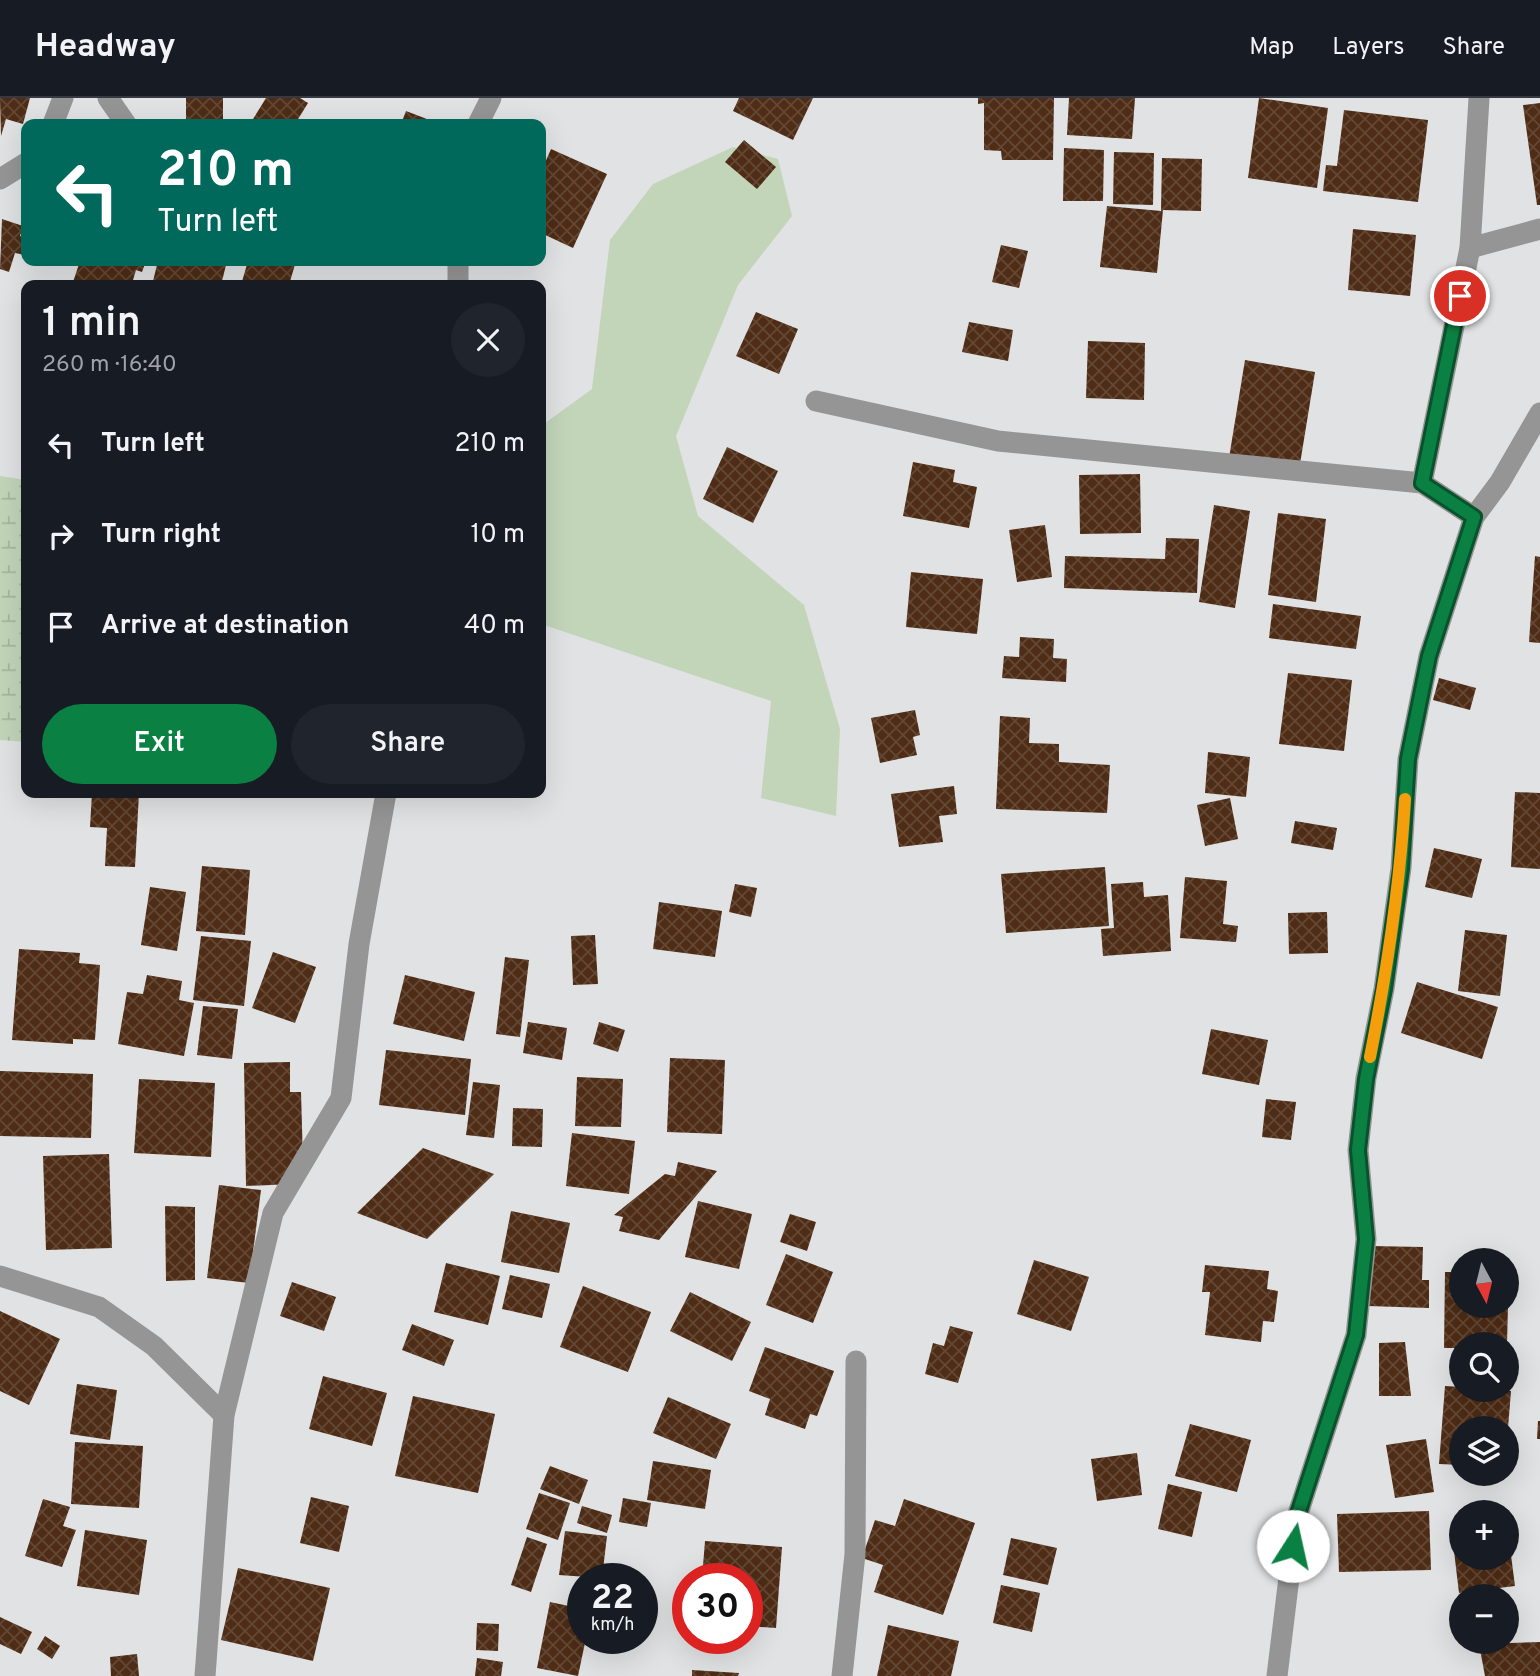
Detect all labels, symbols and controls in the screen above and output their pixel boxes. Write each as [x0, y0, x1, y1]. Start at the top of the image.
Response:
text: Headway [35, 27, 176, 69]
text: Map [1249, 33, 1294, 63]
text: Layers [1332, 33, 1404, 63]
text: Share [1442, 33, 1505, 63]
text: 210 m [157, 142, 294, 204]
icon: left [42, 147, 133, 238]
text: Turn left [157, 203, 278, 243]
pin [1430, 266, 1490, 326]
icon: arrive [1441, 277, 1479, 315]
text: 1 min [42, 298, 141, 351]
button: close [451, 303, 525, 377]
text: 260 m · 16:40 [42, 351, 177, 380]
icon: left [42, 426, 80, 464]
text: Turn left [101, 428, 205, 461]
text: 210 m [455, 428, 525, 461]
icon: right [42, 517, 80, 555]
text: Turn right [101, 519, 221, 552]
text: 10 m [470, 519, 525, 552]
icon: arrive [42, 608, 80, 646]
text: Arrive at destination [101, 610, 349, 643]
text: 40 m [464, 610, 525, 643]
button: Exit [42, 704, 277, 784]
button: Share [291, 704, 525, 784]
north arrow [1449, 1248, 1519, 1318]
map controls [1449, 1248, 1519, 1654]
button: search [1449, 1332, 1519, 1402]
button: layers [1449, 1416, 1519, 1486]
button: + [1449, 1500, 1519, 1570]
position arrow [1256, 1509, 1330, 1583]
speed limit sign: 30 [672, 1563, 763, 1654]
text: 22 [591, 1577, 634, 1621]
button: − [1449, 1584, 1519, 1654]
text: km/h [591, 1614, 634, 1637]

